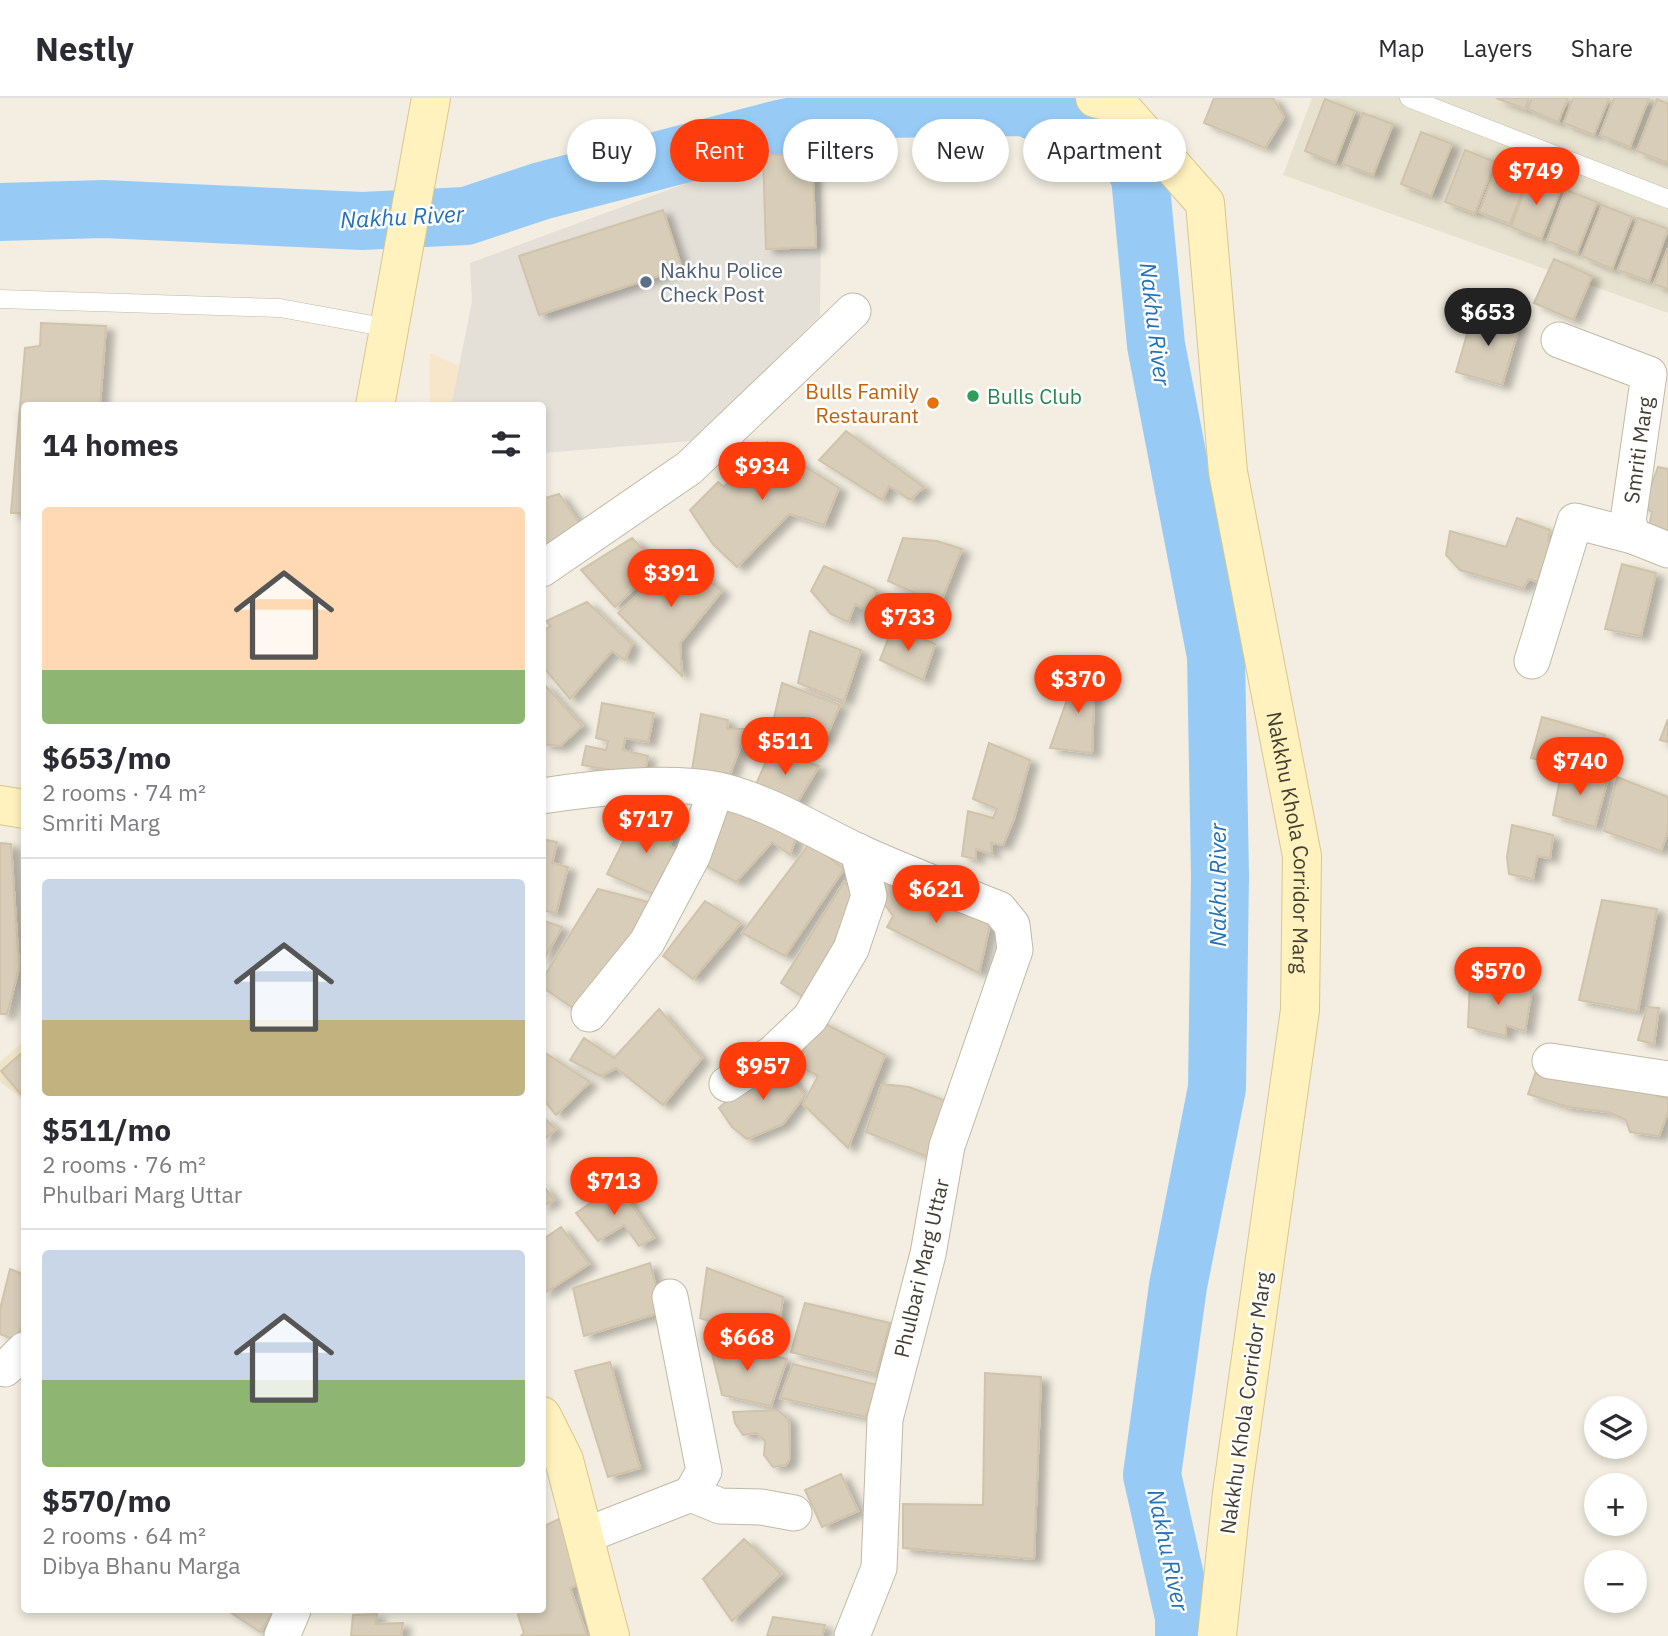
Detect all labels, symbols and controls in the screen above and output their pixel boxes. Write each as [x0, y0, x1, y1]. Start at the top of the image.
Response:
text: Nestly [35, 27, 134, 70]
text: Map [1378, 32, 1425, 64]
text: Layers [1463, 32, 1533, 64]
text: Share [1571, 32, 1633, 64]
chip: Buy [567, 119, 656, 182]
chip: Rent [670, 119, 769, 182]
chip: Filters [783, 119, 898, 182]
chip: New [912, 119, 1009, 182]
chip: Apartment [1023, 119, 1186, 182]
pin: $749 [1495, 148, 1577, 207]
text: $749 [1508, 155, 1564, 185]
water label: Nakhu River [339, 198, 465, 234]
place label: Nakhu Police Check Post [660, 256, 783, 308]
water label: Nakhu River [1134, 261, 1179, 388]
marker: Nakhu Police Check Post [638, 274, 654, 290]
pin: $653 [1447, 288, 1529, 348]
text: $653 [1460, 296, 1516, 326]
place label: Bulls Family Restaurant [805, 377, 920, 429]
place label: Bulls Club [987, 382, 1082, 410]
marker: Bulls Club [965, 388, 981, 404]
marker: Bulls Family Restaurant [925, 395, 941, 411]
street label: Smriti Marg [1617, 395, 1659, 505]
text: 14 homes [42, 425, 179, 464]
icon: filters [487, 425, 525, 463]
pin: $934 [721, 442, 803, 502]
text: $934 [734, 450, 790, 480]
pin: $391 [630, 550, 712, 609]
icon: home [221, 552, 347, 678]
text: $391 [643, 557, 699, 587]
pin: $733 [867, 594, 949, 653]
text: $733 [880, 601, 936, 631]
pin: $370 [1037, 656, 1119, 715]
text: $370 [1050, 663, 1106, 693]
street label: Nakkhu Khola Corridor Marg [1260, 709, 1316, 974]
pin: $511 [744, 718, 826, 777]
text: $511 [757, 725, 813, 755]
text: $653/mo [42, 738, 171, 777]
pin: $740 [1539, 738, 1621, 797]
text: $740 [1552, 745, 1608, 775]
text: 2 rooms · 74 m² [42, 777, 206, 807]
pin: $717 [605, 796, 687, 855]
text: $717 [618, 803, 674, 833]
text: Smriti Marg [42, 807, 160, 837]
water label: Nakhu River [1202, 822, 1232, 947]
pin: $621 [895, 866, 977, 925]
text: $621 [908, 873, 964, 903]
icon: home [221, 924, 347, 1050]
pin: $570 [1457, 948, 1539, 1007]
text: $570 [1470, 955, 1526, 985]
pin: $957 [722, 1042, 804, 1102]
text: $957 [735, 1050, 791, 1080]
text: $511/mo [42, 1110, 171, 1149]
text: 2 rooms · 76 m² [42, 1149, 206, 1179]
pin: $713 [573, 1158, 655, 1217]
text: $713 [586, 1165, 642, 1195]
street label: Phulbari Marg Uttar [887, 1175, 955, 1360]
text: Phulbari Marg Uttar [42, 1179, 242, 1209]
street label: Nakkhu Khola Corridor Marg [1213, 1270, 1277, 1536]
icon: home [221, 1295, 347, 1421]
pin: $668 [706, 1314, 788, 1373]
text: $668 [719, 1321, 775, 1351]
map controls [1584, 1396, 1647, 1613]
button: layers [1584, 1396, 1647, 1459]
button: + [1584, 1473, 1647, 1536]
text: $570/mo [42, 1481, 171, 1520]
water label: Nakhu River [1141, 1486, 1197, 1614]
text: 2 rooms · 64 m² [42, 1520, 206, 1550]
text: Dibya Bhanu Marga [42, 1550, 240, 1580]
button: − [1584, 1550, 1647, 1613]

